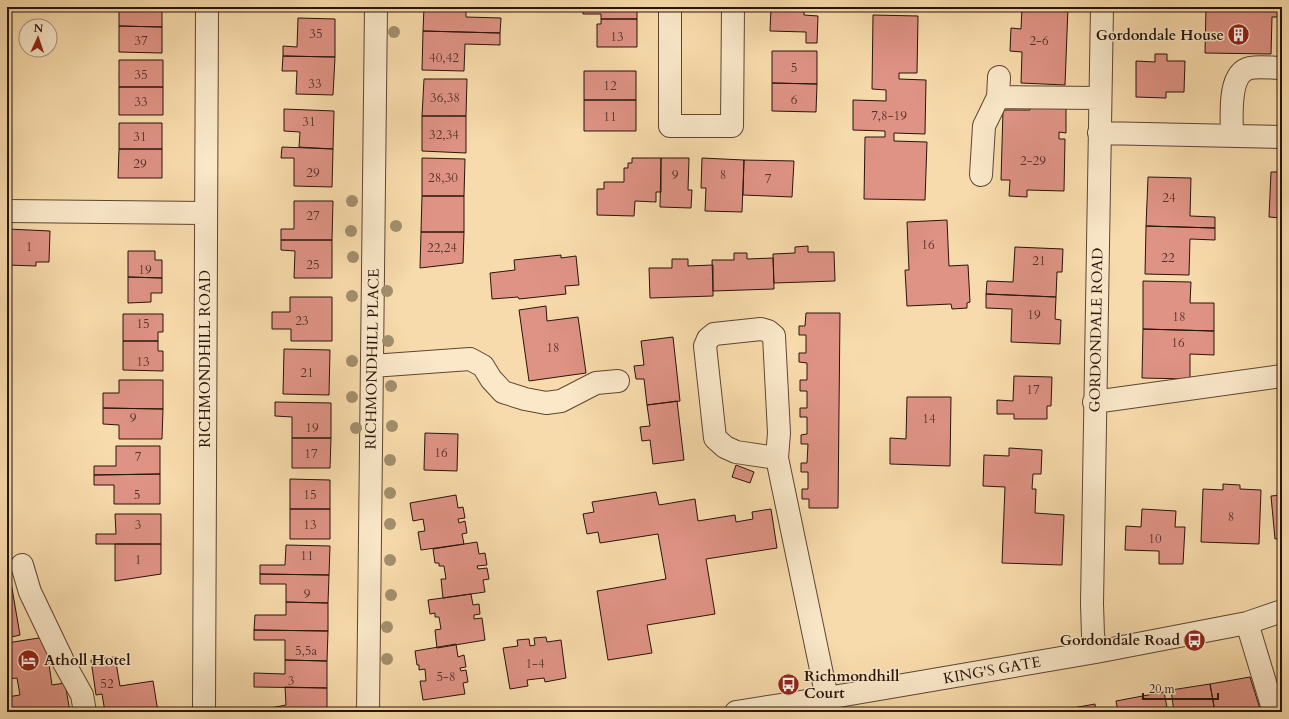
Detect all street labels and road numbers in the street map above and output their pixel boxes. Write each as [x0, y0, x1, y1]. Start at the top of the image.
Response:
street label: GORDONDALE ROAD [1085, 248, 1107, 412]
street label: RICHMONDHILL PLACE [360, 268, 384, 450]
street label: RICHMONDHILL ROAD [195, 270, 215, 448]
street label: KING'S GATE [942, 652, 1042, 688]

